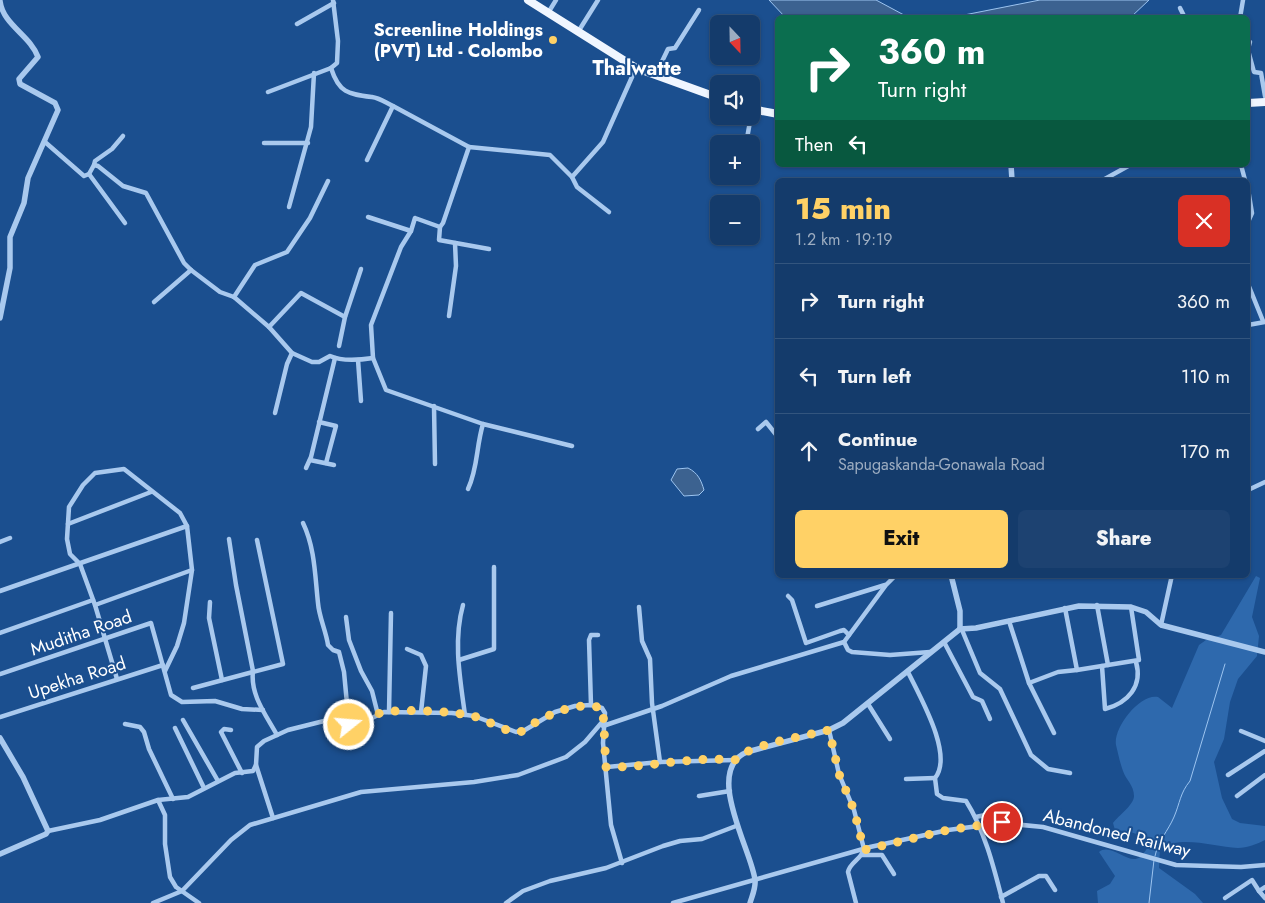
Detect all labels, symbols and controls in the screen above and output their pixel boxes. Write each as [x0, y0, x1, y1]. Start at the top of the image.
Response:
north arrow [710, 15, 760, 65]
map controls [710, 15, 760, 245]
place label: Screenline Holdings (PVT) Ltd - Colombo [374, 17, 543, 64]
text: 360 m [878, 27, 986, 77]
marker: Screenline Holdings (PVT) Ltd - Colombo [547, 34, 559, 46]
icon: right [795, 35, 860, 100]
district label: Thalwatte [593, 54, 681, 83]
text: Turn right [878, 73, 966, 105]
button: sound [710, 75, 760, 125]
icon: left [844, 130, 872, 158]
text: Then [795, 131, 834, 158]
button: + [710, 135, 760, 185]
text: 15 min [795, 187, 891, 230]
button: − [710, 195, 760, 245]
button: close [1178, 195, 1230, 247]
text: 1.2 km · 19:19 [795, 228, 892, 251]
icon: right [795, 287, 823, 315]
text: Turn right [838, 288, 924, 315]
text: 360 m [1177, 288, 1230, 315]
icon: left [795, 362, 823, 390]
text: Turn left [838, 363, 911, 390]
text: 110 m [1181, 363, 1230, 390]
text: Continue [838, 426, 917, 453]
icon: ahead [795, 437, 823, 465]
text: 170 m [1180, 438, 1230, 465]
text: Sapugaskanda-Gonawala Road [838, 453, 1045, 476]
button: Exit [795, 510, 1008, 568]
button: Share [1018, 510, 1230, 568]
street label: Muditha Road [27, 604, 135, 662]
street label: Upekha Road [25, 650, 129, 706]
position arrow [322, 698, 374, 750]
pin [981, 801, 1023, 843]
street label: Abandoned Railway [1041, 802, 1193, 864]
icon: arrive [988, 808, 1016, 836]

